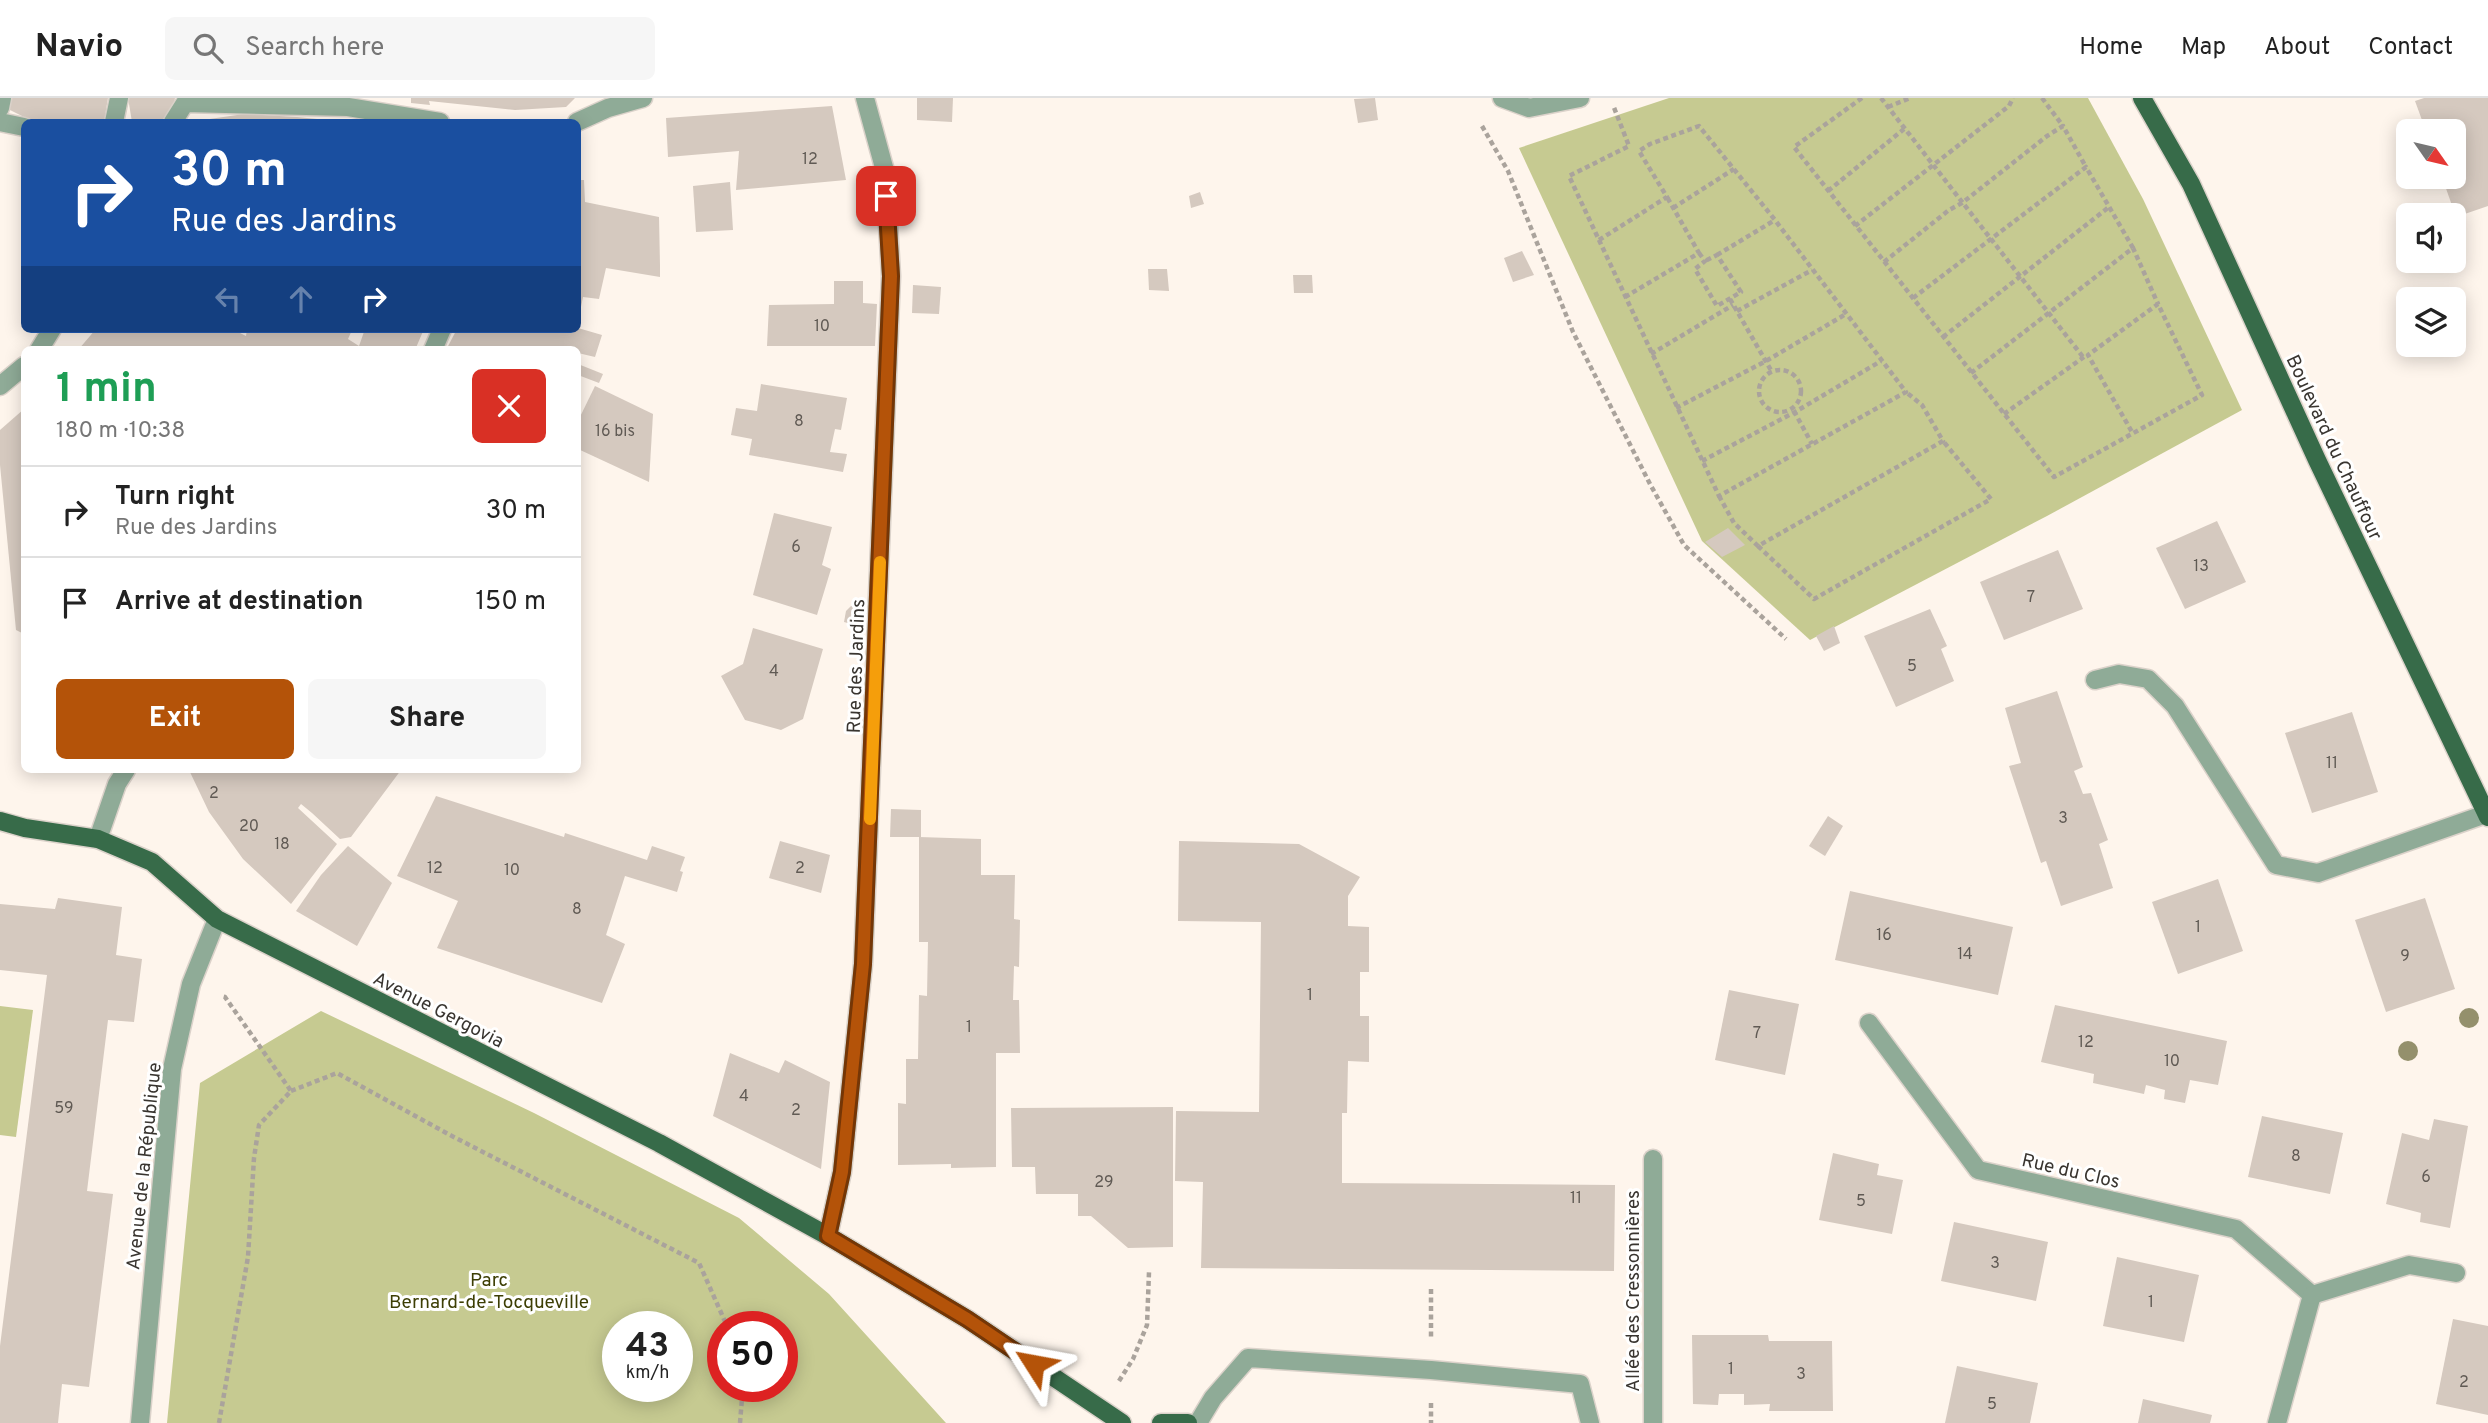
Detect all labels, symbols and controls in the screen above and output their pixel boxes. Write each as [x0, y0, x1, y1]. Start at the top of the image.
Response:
search box [165, 17, 655, 80]
text: Navio [35, 27, 123, 69]
icon: search [189, 29, 227, 67]
text: Search here [245, 32, 384, 65]
text: Home [2079, 33, 2143, 63]
text: Map [2181, 33, 2226, 63]
text: About [2264, 33, 2330, 63]
text: Contact [2368, 33, 2453, 63]
north arrow [2396, 119, 2466, 189]
map controls [2396, 119, 2466, 357]
text: 30 m [171, 142, 287, 204]
icon: right [56, 147, 147, 238]
house number: 12 [802, 150, 818, 170]
pin [856, 166, 916, 226]
icon: arrive [867, 177, 905, 215]
text: Rue des Jardins [171, 203, 397, 243]
button: sound [2396, 203, 2466, 273]
icon: left [209, 280, 247, 318]
icon: ahead [282, 280, 320, 318]
icon: right [355, 280, 393, 318]
button: layers [2396, 287, 2466, 357]
house number: 10 [814, 317, 830, 337]
street label: Boulevard du Chauffour [2280, 351, 2387, 545]
text: 1 min [56, 364, 157, 417]
button: close [472, 369, 546, 443]
house number: 8 [794, 412, 804, 432]
text: 180 m · 10:38 [56, 417, 185, 446]
house number: 16 bis [595, 422, 635, 442]
text: Turn right [115, 481, 235, 514]
icon: right [56, 493, 94, 531]
text: 30 m [486, 495, 546, 528]
text: Rue des Jardins [115, 514, 278, 543]
house number: 6 [791, 538, 801, 558]
house number: 13 [2193, 557, 2209, 577]
icon: arrive [56, 584, 94, 622]
text: Arrive at destination [115, 586, 363, 619]
text: 150 m [475, 586, 546, 619]
house number: 7 [2027, 588, 2035, 608]
street label: Rue des Jardins [843, 599, 871, 734]
house number: 5 [1907, 657, 1917, 677]
house number: 4 [769, 662, 779, 682]
button: Exit [56, 679, 294, 759]
button: Share [308, 679, 546, 759]
house number: 11 [2326, 754, 2338, 774]
house number: 2 [209, 784, 219, 804]
house number: 3 [2058, 809, 2068, 829]
house number: 20 [239, 817, 259, 837]
house number: 18 [274, 835, 290, 855]
house number: 12 [427, 859, 443, 879]
house number: 2 [795, 859, 805, 879]
house number: 10 [504, 861, 520, 881]
house number: 8 [572, 900, 582, 920]
house number: 1 [2195, 918, 2201, 938]
house number: 16 [1876, 926, 1892, 946]
house number: 14 [1957, 945, 1973, 965]
house number: 9 [2400, 947, 2410, 967]
street label: Avenue Gergovia [368, 967, 508, 1054]
house number: 1 [1307, 986, 1313, 1006]
house number: 1 [966, 1018, 972, 1038]
house number: 7 [1753, 1024, 1761, 1044]
house number: 12 [2078, 1033, 2094, 1053]
house number: 10 [2164, 1052, 2180, 1072]
street label: Avenue de la République [122, 1061, 168, 1271]
house number: 4 [739, 1087, 749, 1107]
house number: 59 [54, 1099, 74, 1119]
house number: 2 [791, 1101, 801, 1121]
house number: 8 [2291, 1147, 2301, 1167]
street label: Rue du Clos [2019, 1149, 2122, 1195]
house number: 6 [2421, 1168, 2431, 1188]
house number: 29 [1094, 1173, 1114, 1193]
house number: 11 [1570, 1189, 1582, 1209]
street label: Allée des Cressonnières [1622, 1190, 1646, 1392]
house number: 5 [1856, 1192, 1866, 1212]
house number: 3 [1990, 1254, 2000, 1274]
park label: Parc Bernard-de-Tocqueville [389, 1269, 589, 1315]
house number: 1 [2148, 1293, 2154, 1313]
speed limit sign: 50 [707, 1311, 798, 1402]
text: 43 [626, 1325, 669, 1369]
position arrow [997, 1327, 1071, 1401]
house number: 1 [1728, 1360, 1734, 1380]
text: km/h [626, 1362, 669, 1385]
house number: 3 [1796, 1365, 1806, 1385]
house number: 2 [2459, 1373, 2469, 1393]
house number: 5 [1987, 1395, 1997, 1415]

